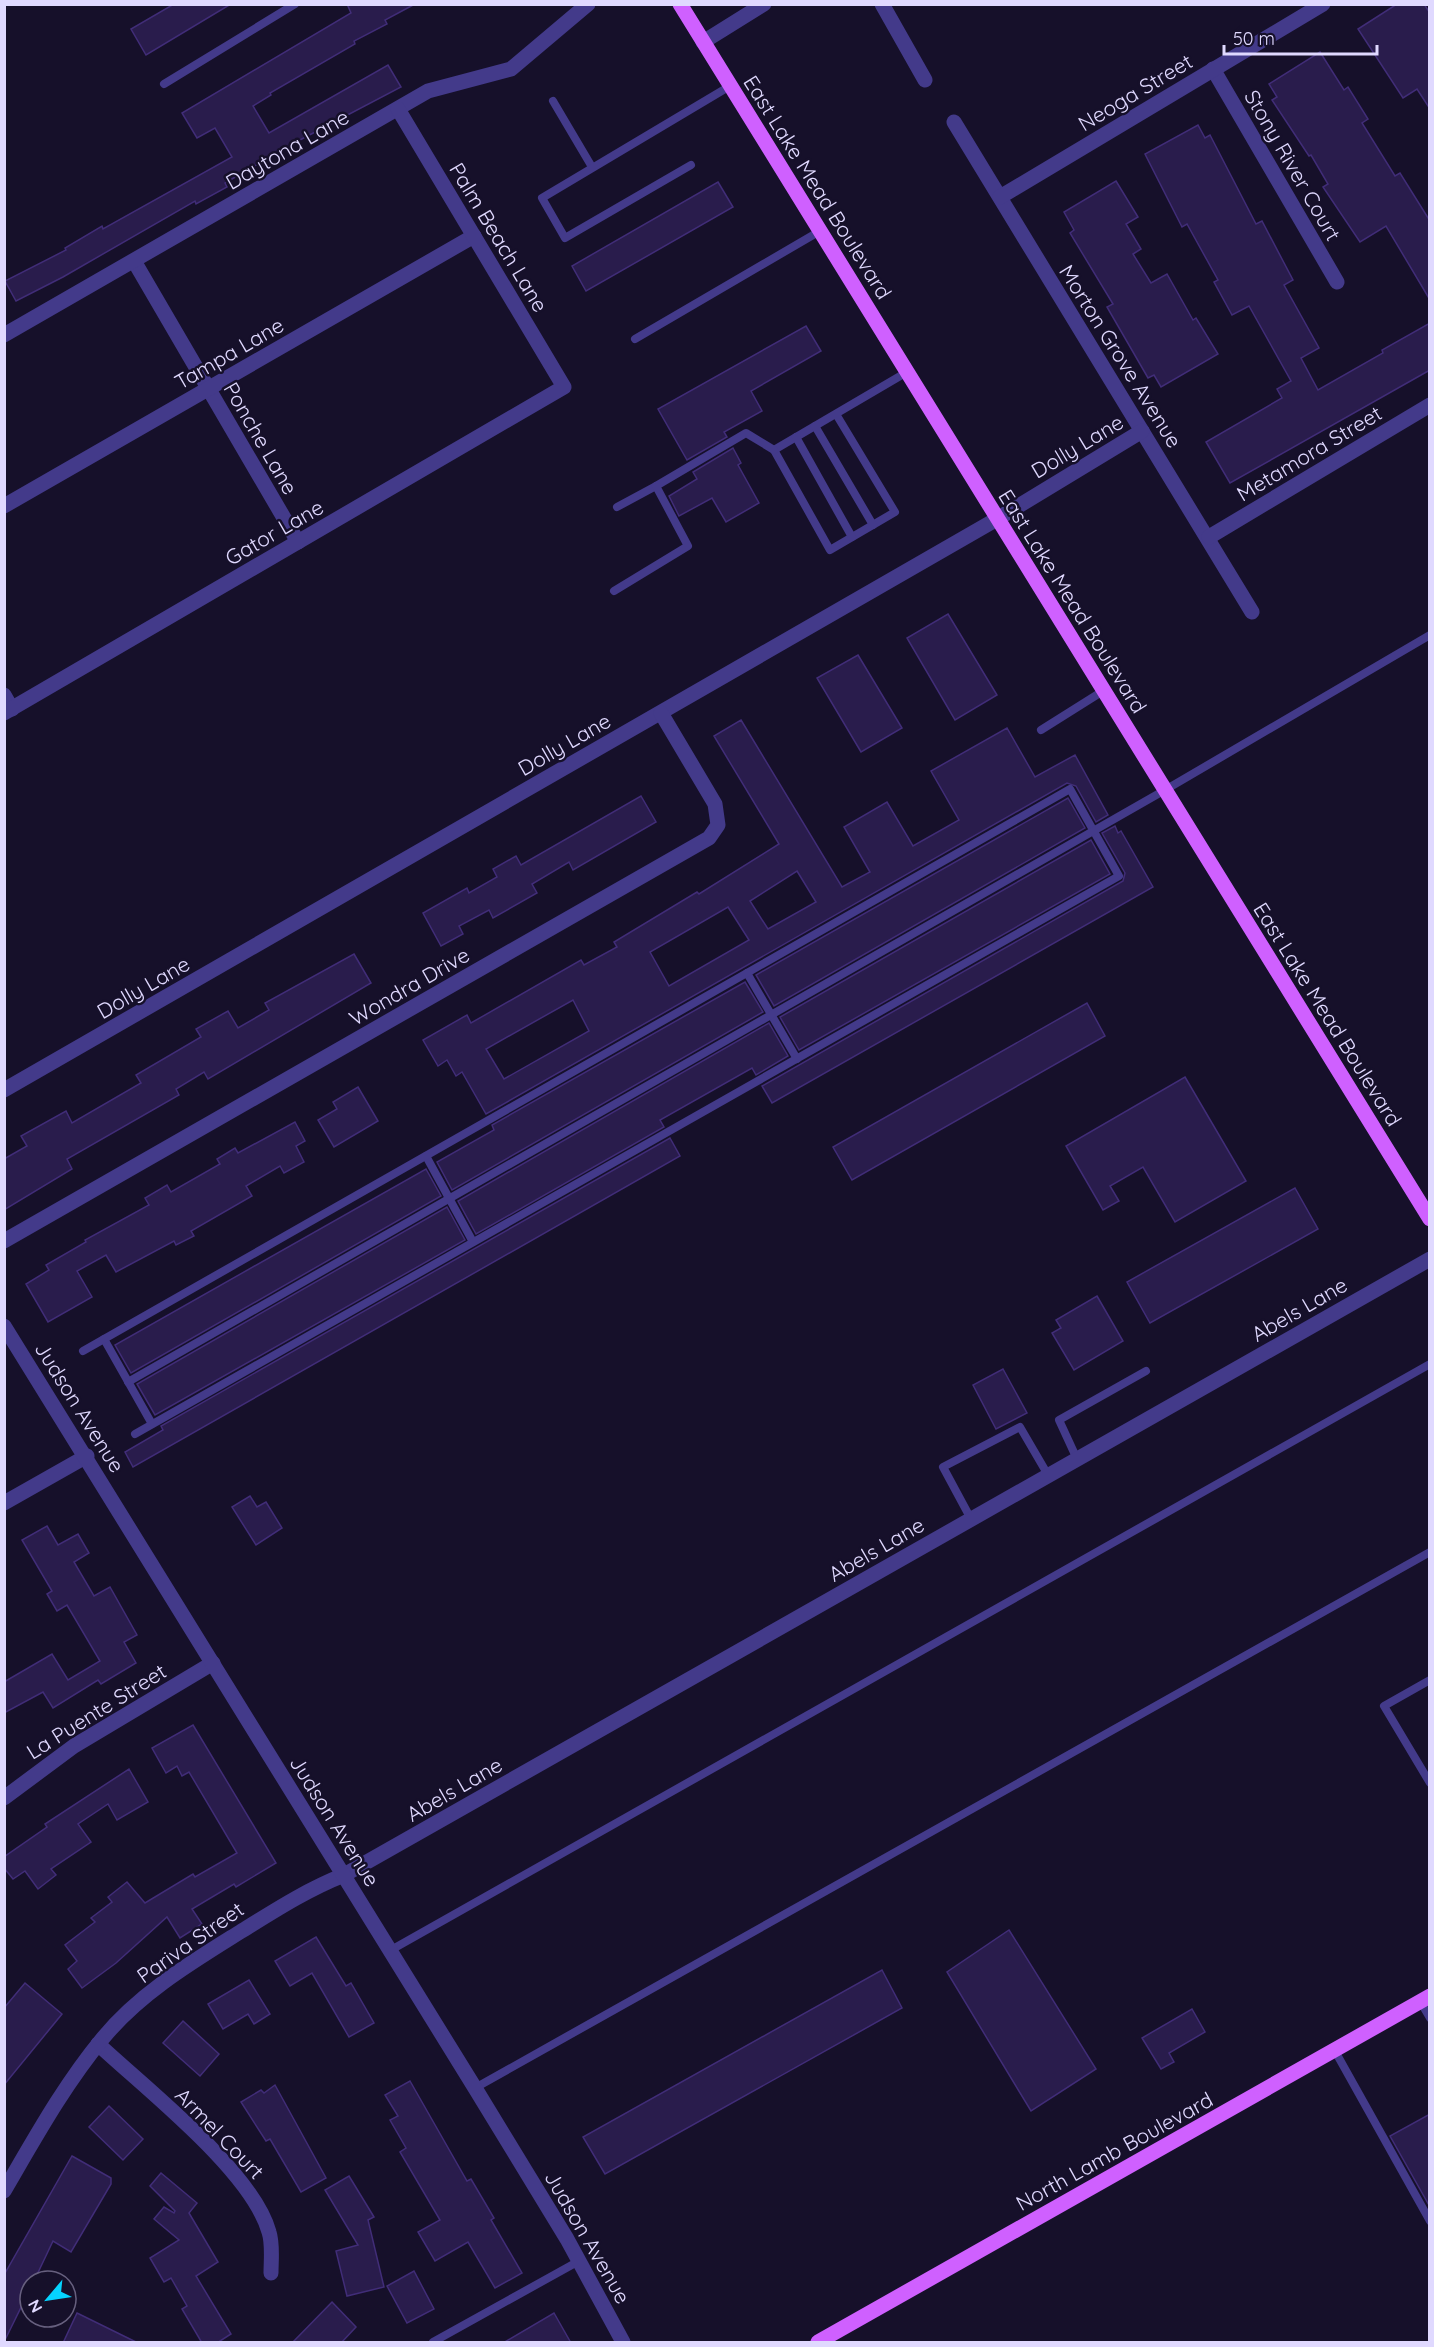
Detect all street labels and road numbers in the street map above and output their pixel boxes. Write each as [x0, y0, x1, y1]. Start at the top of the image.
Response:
street label: Neoga Street [1073, 48, 1197, 136]
street label: East Lake Mead Boulevard [738, 70, 898, 304]
street label: Stony River Court [1239, 85, 1347, 245]
street label: Daytona Lane [221, 103, 353, 195]
street label: Palm Beach Lane [444, 158, 554, 316]
street label: Morton Grove Avenue [1054, 260, 1188, 452]
street label: Tampa Lane [170, 311, 288, 395]
street label: Ponche Lane [218, 377, 304, 499]
street label: Metamora Street [1232, 399, 1386, 507]
street label: Dolly Lane [1026, 408, 1128, 484]
street label: East Lake Mead Boulevard [993, 484, 1153, 718]
street label: Gator Lane [220, 493, 328, 571]
street label: Dolly Lane [513, 707, 615, 781]
street label: East Lake Mead Boulevard [1248, 897, 1408, 1131]
street label: Wondra Drive [344, 941, 474, 1031]
street label: Dolly Lane [92, 950, 194, 1024]
street label: Abels Lane [1246, 1271, 1352, 1347]
street label: Judson Avenue [30, 1337, 130, 1477]
street label: Abels Lane [823, 1511, 929, 1587]
street label: La Puente Street [21, 1658, 171, 1764]
street label: Judson Avenue [285, 1751, 385, 1891]
street label: Abels Lane [401, 1751, 507, 1827]
street label: Pariva Street [131, 1896, 249, 1988]
street label: Armel Court [170, 2082, 270, 2184]
street label: North Lamb Boulevard [1011, 2086, 1217, 2216]
street label: Judson Avenue [540, 2166, 636, 2308]

